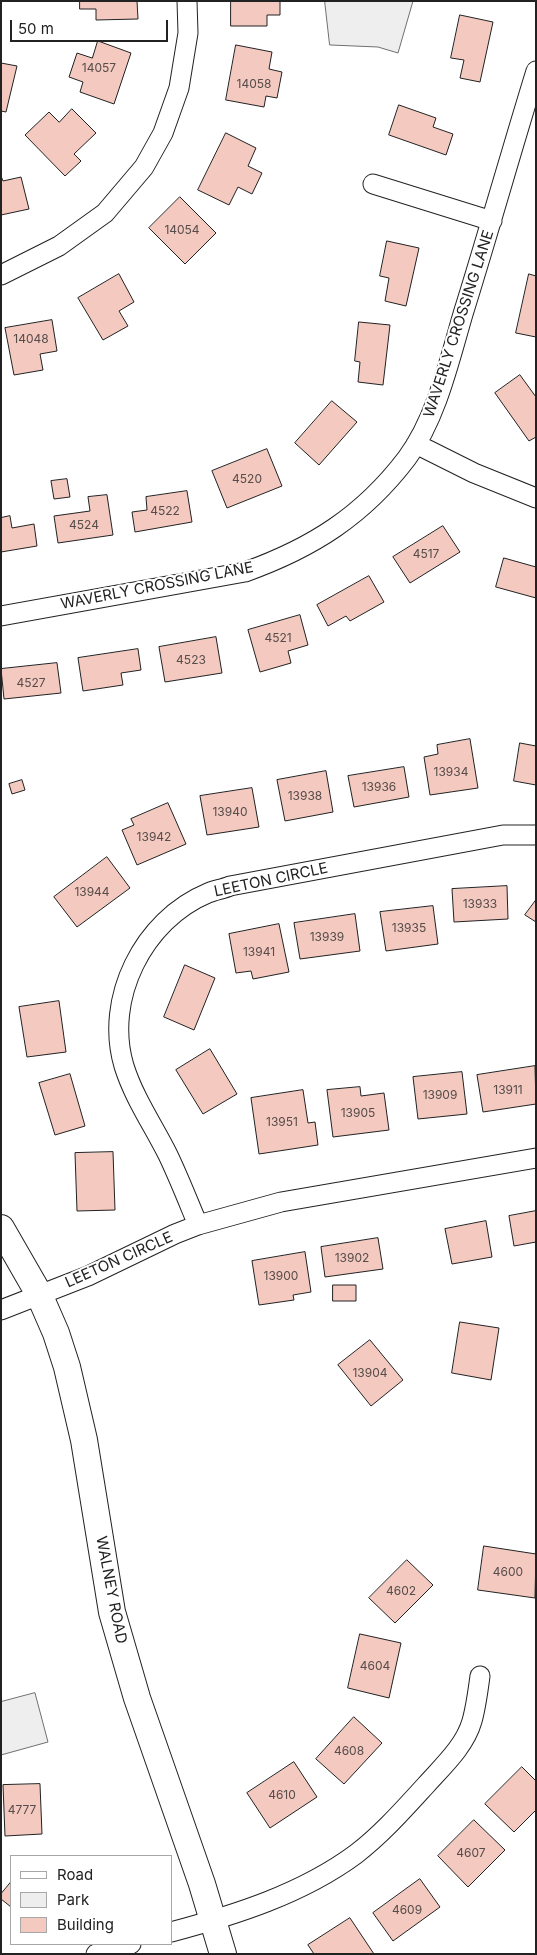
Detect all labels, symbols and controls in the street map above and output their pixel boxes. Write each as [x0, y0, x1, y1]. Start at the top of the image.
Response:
scale bar [12, 10, 170, 42]
text: 50 m [18, 19, 54, 38]
house number: 14057 [82, 61, 116, 75]
house number: 14058 [237, 77, 271, 91]
house number: 14054 [164, 223, 200, 237]
street label: WAVERLY CROSSING LANE [420, 228, 498, 420]
house number: 14048 [13, 332, 49, 346]
house number: 4520 [232, 472, 262, 486]
house number: 4522 [150, 504, 180, 518]
house number: 4524 [69, 518, 99, 532]
house number: 4517 [413, 547, 439, 561]
street label: WAVERLY CROSSING LANE [59, 558, 255, 614]
house number: 4521 [264, 631, 292, 645]
house number: 4523 [176, 653, 206, 667]
house number: 4527 [16, 676, 46, 690]
house number: 13934 [434, 765, 468, 779]
house number: 13936 [362, 780, 396, 794]
house number: 13938 [288, 789, 322, 803]
house number: 13940 [212, 805, 248, 819]
house number: 13942 [137, 830, 171, 844]
street label: LEETON CIRCLE [212, 859, 330, 901]
house number: 13944 [74, 885, 110, 899]
house number: 13933 [463, 897, 497, 911]
house number: 13935 [392, 921, 426, 935]
house number: 13939 [310, 930, 344, 944]
house number: 13941 [243, 945, 275, 959]
house number: 13911 [493, 1083, 523, 1097]
house number: 13909 [423, 1088, 457, 1102]
house number: 13905 [341, 1106, 375, 1120]
house number: 13951 [266, 1115, 298, 1129]
street label: LEETON CIRCLE [62, 1228, 176, 1292]
house number: 13902 [335, 1251, 369, 1265]
house number: 13900 [264, 1269, 298, 1283]
house number: 13904 [352, 1366, 388, 1380]
street label: WALNEY ROAD [92, 1535, 130, 1645]
house number: 4600 [493, 1565, 523, 1579]
house number: 4602 [386, 1584, 416, 1598]
house number: 4604 [360, 1659, 390, 1673]
house number: 4608 [334, 1744, 364, 1758]
house number: 4610 [268, 1788, 296, 1802]
house number: 4777 [8, 1803, 36, 1817]
house number: 4607 [456, 1846, 486, 1860]
legend [10, 1855, 172, 1945]
text: Road [57, 1865, 93, 1884]
text: Park [57, 1890, 89, 1909]
house number: 4609 [392, 1903, 422, 1917]
text: Building [57, 1915, 114, 1934]

